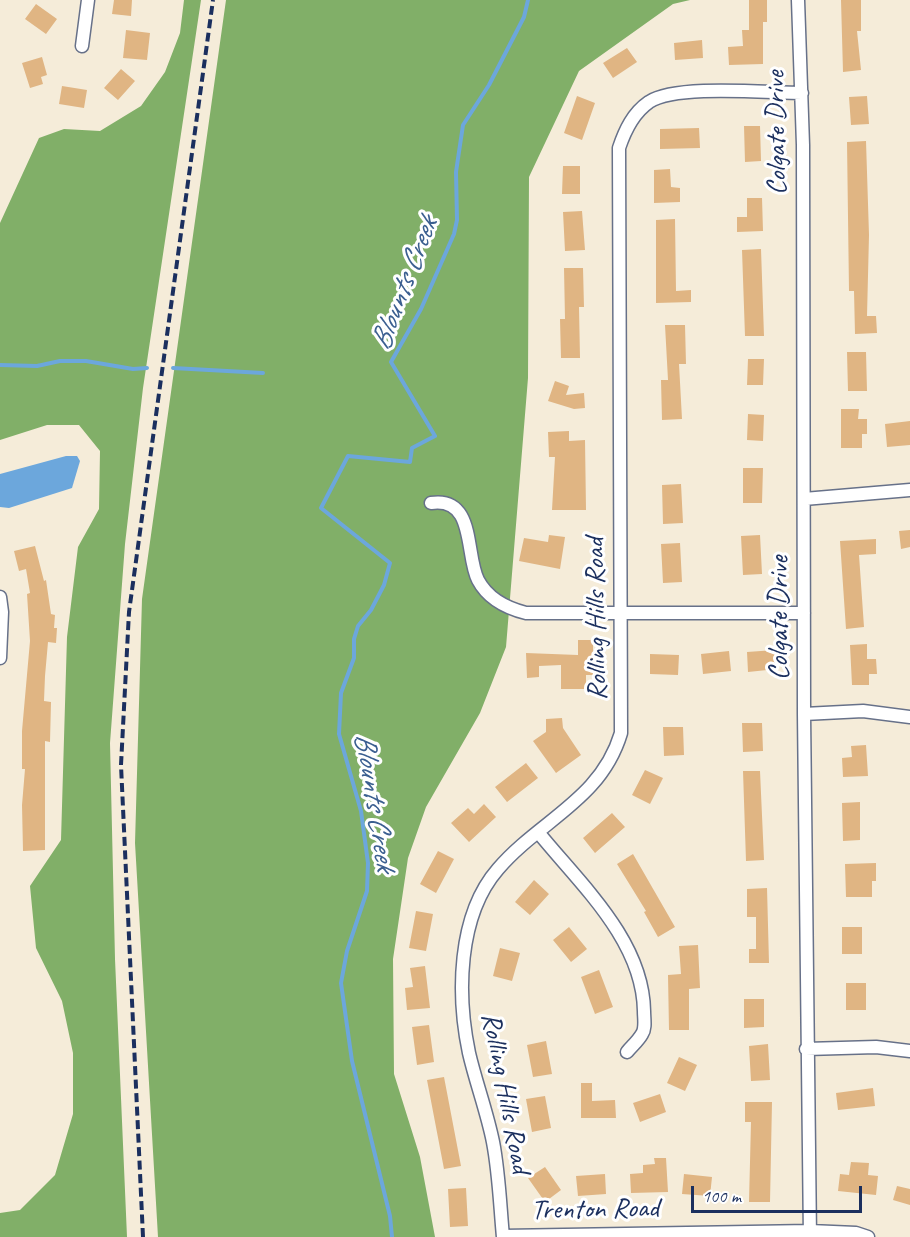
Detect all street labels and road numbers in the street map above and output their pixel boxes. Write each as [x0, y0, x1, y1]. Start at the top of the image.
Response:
street label: Colgate Drive [759, 71, 795, 195]
street label: Rolling Hills Road [579, 537, 615, 701]
street label: Colgate Drive [763, 556, 797, 680]
street label: Rolling Hills Road [473, 1010, 537, 1176]
street label: Trenton Road [531, 1192, 659, 1228]

